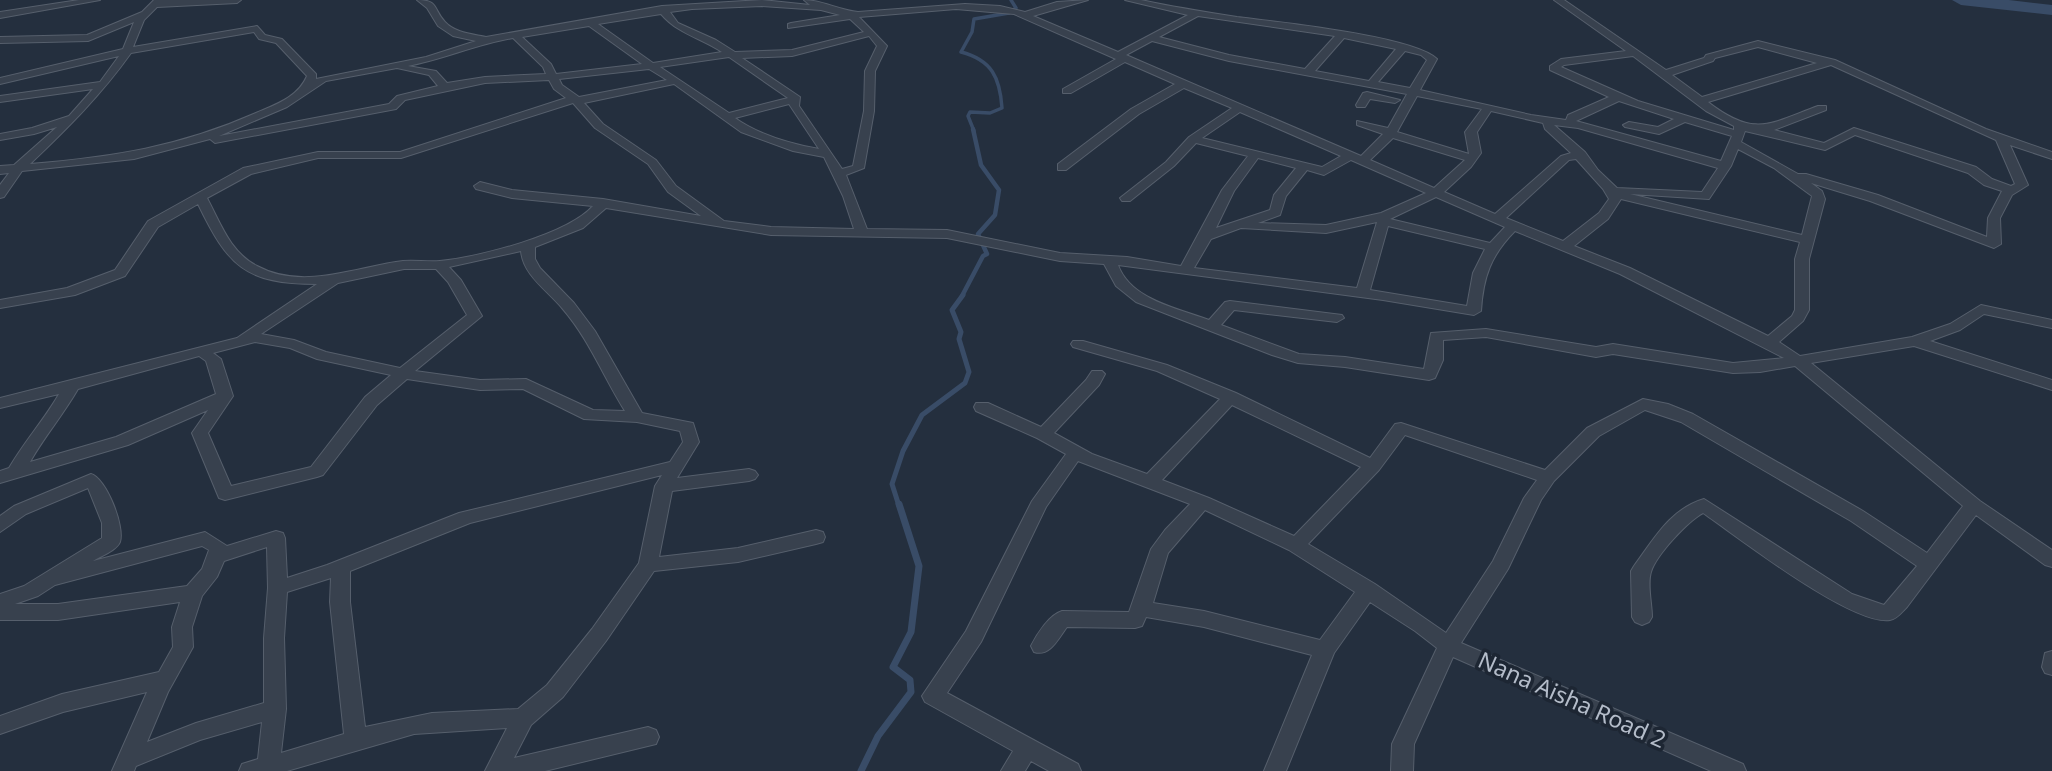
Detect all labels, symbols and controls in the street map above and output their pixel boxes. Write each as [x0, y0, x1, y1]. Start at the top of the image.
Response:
street label: Nana Aisha Road 2 [1473, 643, 1671, 755]

